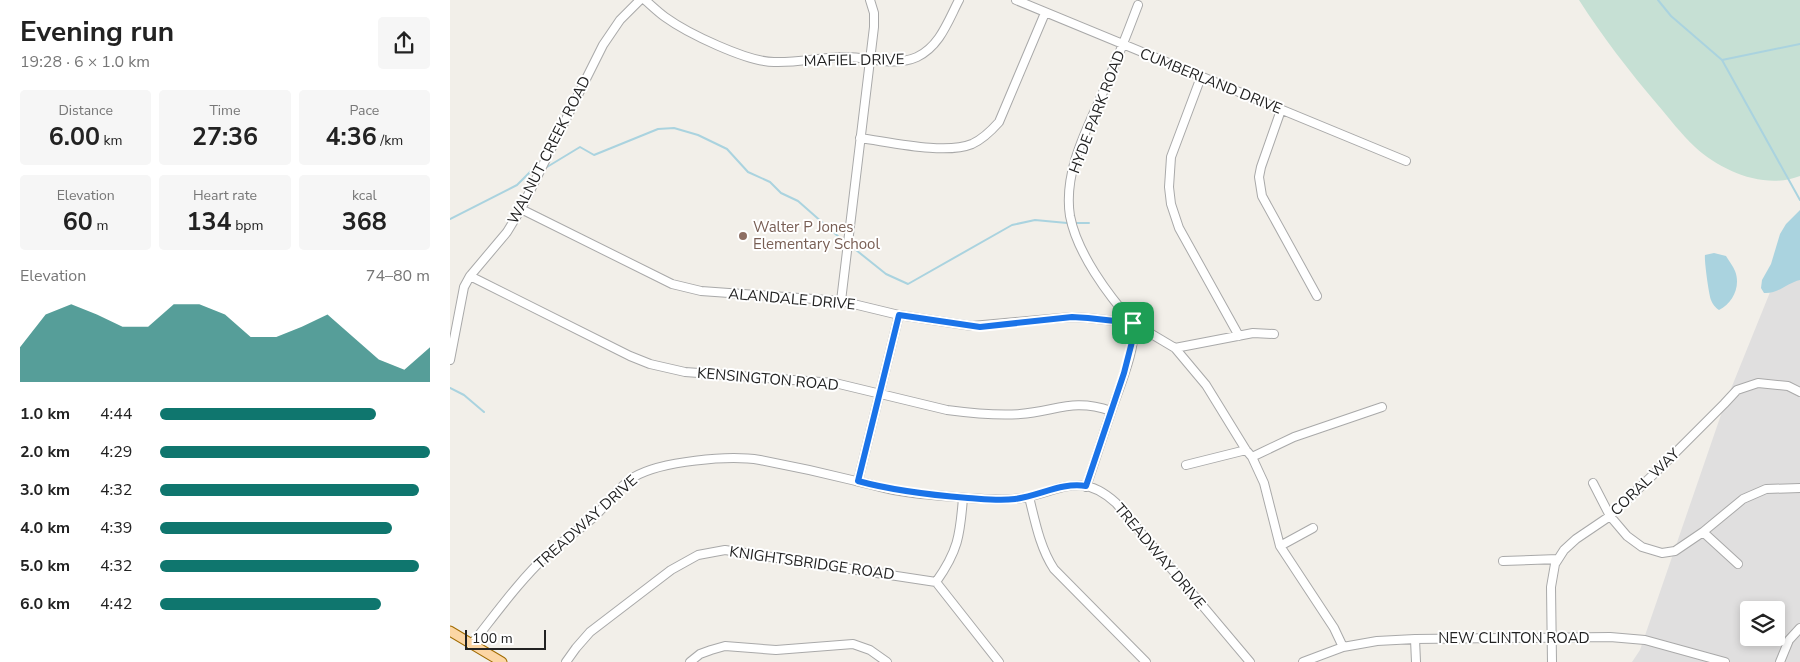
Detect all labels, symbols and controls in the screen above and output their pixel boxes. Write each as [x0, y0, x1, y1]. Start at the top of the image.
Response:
text: Evening run [20, 13, 174, 51]
button: share [378, 17, 430, 69]
street label: CUMBERLAND DRIVE [1137, 43, 1285, 119]
street label: HYDE PARK ROAD [1064, 48, 1130, 176]
street label: MAFIEL DRIVE [804, 49, 904, 71]
text: 19:28 · 6 × 1.0 km [20, 51, 150, 73]
street label: WALNUT CREEK ROAD [503, 72, 595, 228]
text: Distance [58, 101, 113, 120]
text: Time [209, 101, 241, 120]
text: Pace [349, 101, 379, 120]
text: 6.00 [49, 120, 100, 154]
text: 27:36 [192, 120, 258, 154]
text: 4:36 [325, 120, 377, 154]
text: km [100, 131, 123, 150]
text: /km [377, 131, 403, 150]
text: Elevation [57, 186, 115, 205]
text: Heart rate [193, 186, 257, 205]
text: kcal [352, 186, 377, 205]
text: 60 [63, 205, 93, 239]
text: 134 [187, 205, 232, 239]
text: 368 [342, 205, 387, 239]
text: m [93, 216, 108, 235]
text: bpm [232, 216, 263, 235]
place label: Walter P Jones Elementary School [753, 217, 880, 254]
marker: Walter P Jones Elementary School [737, 230, 749, 242]
text: Elevation [20, 265, 86, 287]
text: 74–80 m [366, 265, 430, 287]
street label: ALANDALE DRIVE [728, 283, 856, 315]
pin [1112, 302, 1154, 344]
icon: arrive [1119, 309, 1147, 337]
street label: KENSINGTON ROAD [696, 363, 840, 395]
text: 1.0 km [20, 403, 70, 425]
text: 4:44 [100, 403, 132, 425]
text: 2.0 km [20, 441, 70, 463]
text: 4:29 [100, 441, 132, 463]
street label: CORAL WAY [1606, 443, 1685, 520]
street label: TREADWAY DRIVE [530, 470, 642, 574]
text: 3.0 km [20, 479, 70, 501]
text: 4:32 [100, 479, 132, 501]
street label: TREADWAY DRIVE [1110, 499, 1210, 613]
text: 4.0 km [20, 517, 70, 539]
text: 4:39 [100, 517, 132, 539]
street label: KNIGHTSBRIDGE ROAD [728, 542, 896, 584]
text: 5.0 km [20, 555, 70, 577]
text: 4:32 [100, 555, 132, 577]
text: 6.0 km [20, 593, 70, 615]
text: 4:42 [100, 593, 132, 615]
map controls [1740, 601, 1785, 646]
button: layers [1740, 601, 1785, 646]
scale bar [465, 627, 546, 650]
street label: NEW CLINTON ROAD [1438, 628, 1590, 648]
text: 100 m [472, 629, 513, 648]

